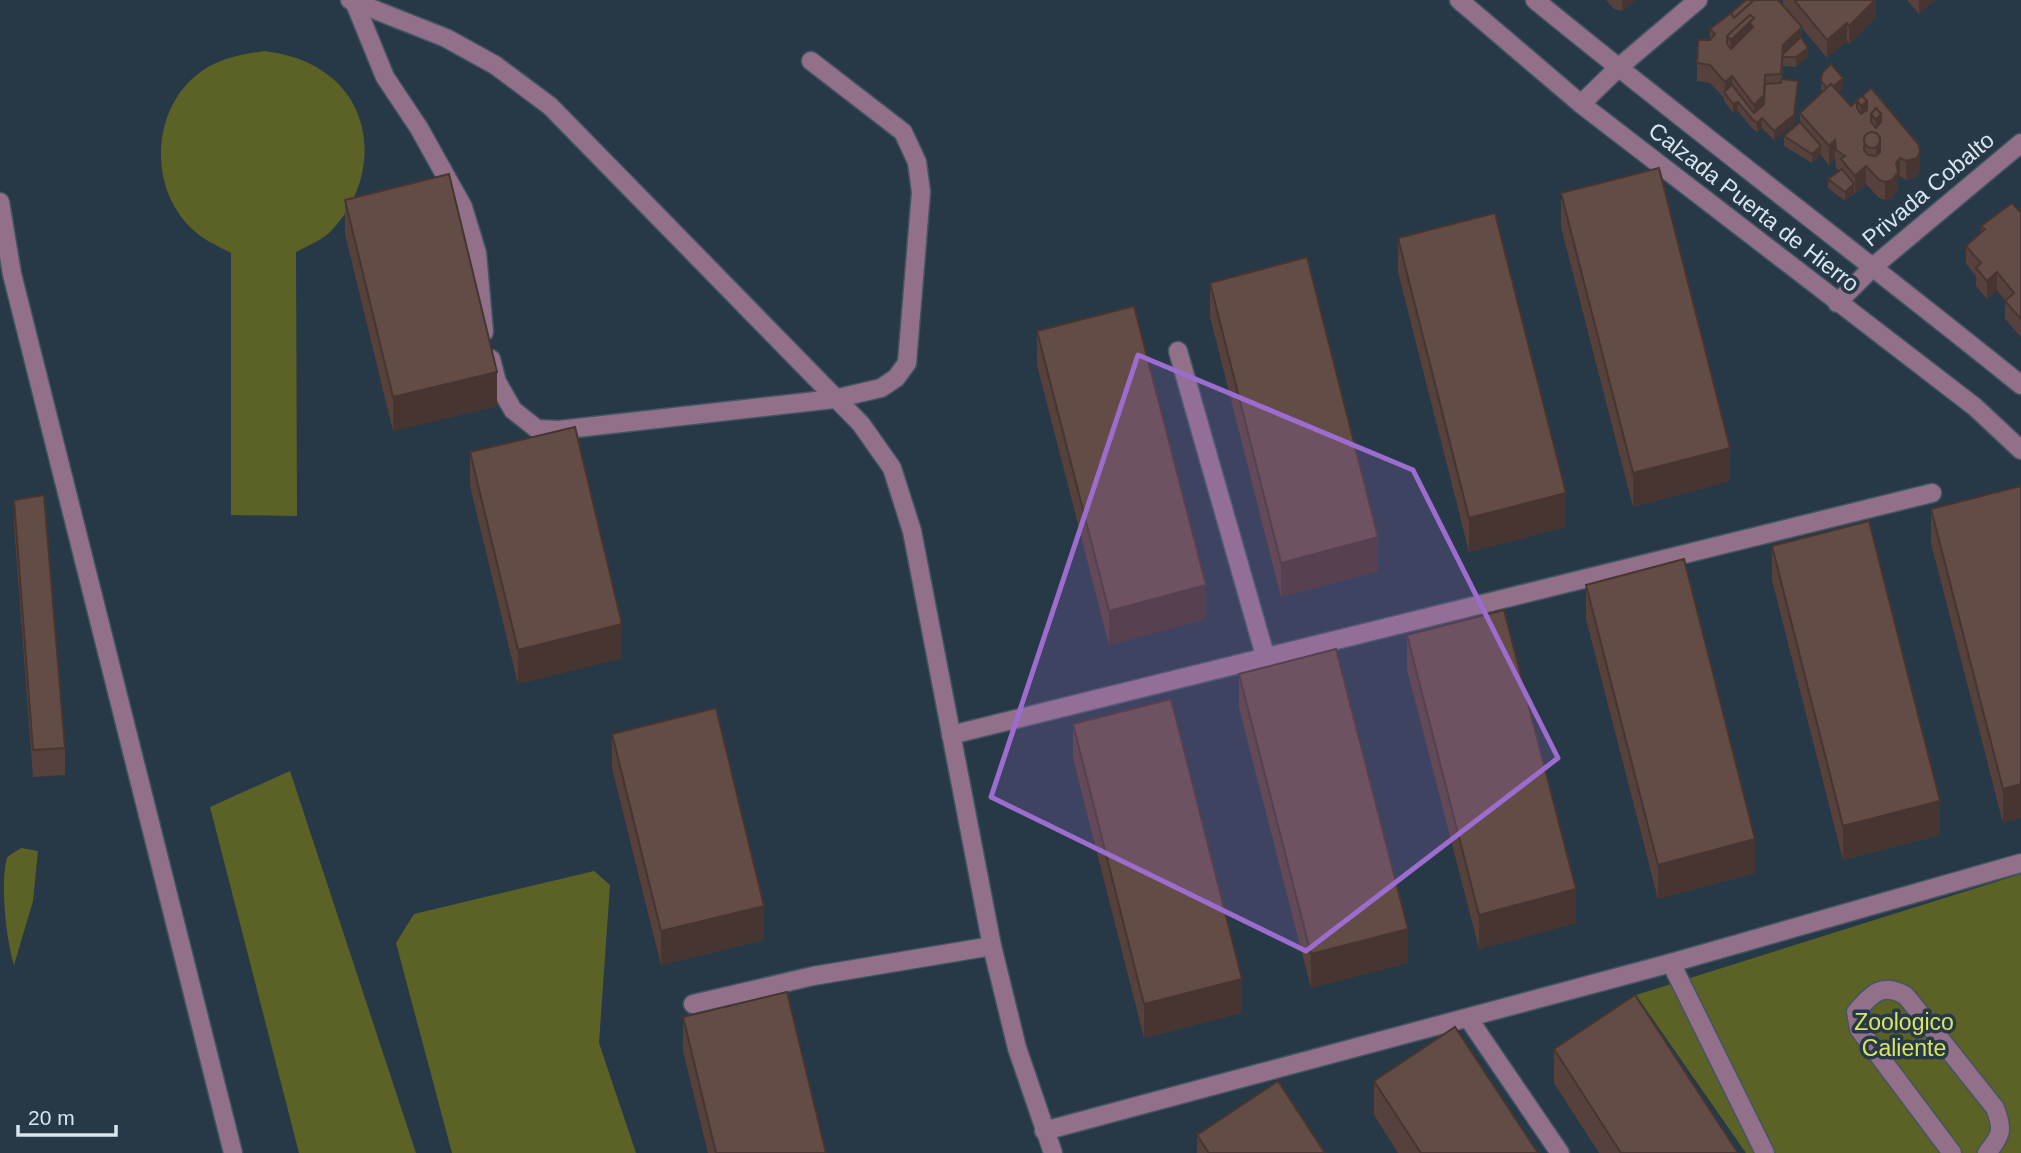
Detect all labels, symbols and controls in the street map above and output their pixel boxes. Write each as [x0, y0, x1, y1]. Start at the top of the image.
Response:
street label: Calzada Puerta de Hierro [1644, 117, 1864, 297]
street label: Privada Cobalto [1857, 126, 1999, 252]
park label: Zoologico Caliente [1854, 1009, 1954, 1061]
scale bar [18, 1094, 116, 1138]
text: 20 m [28, 1106, 75, 1129]

